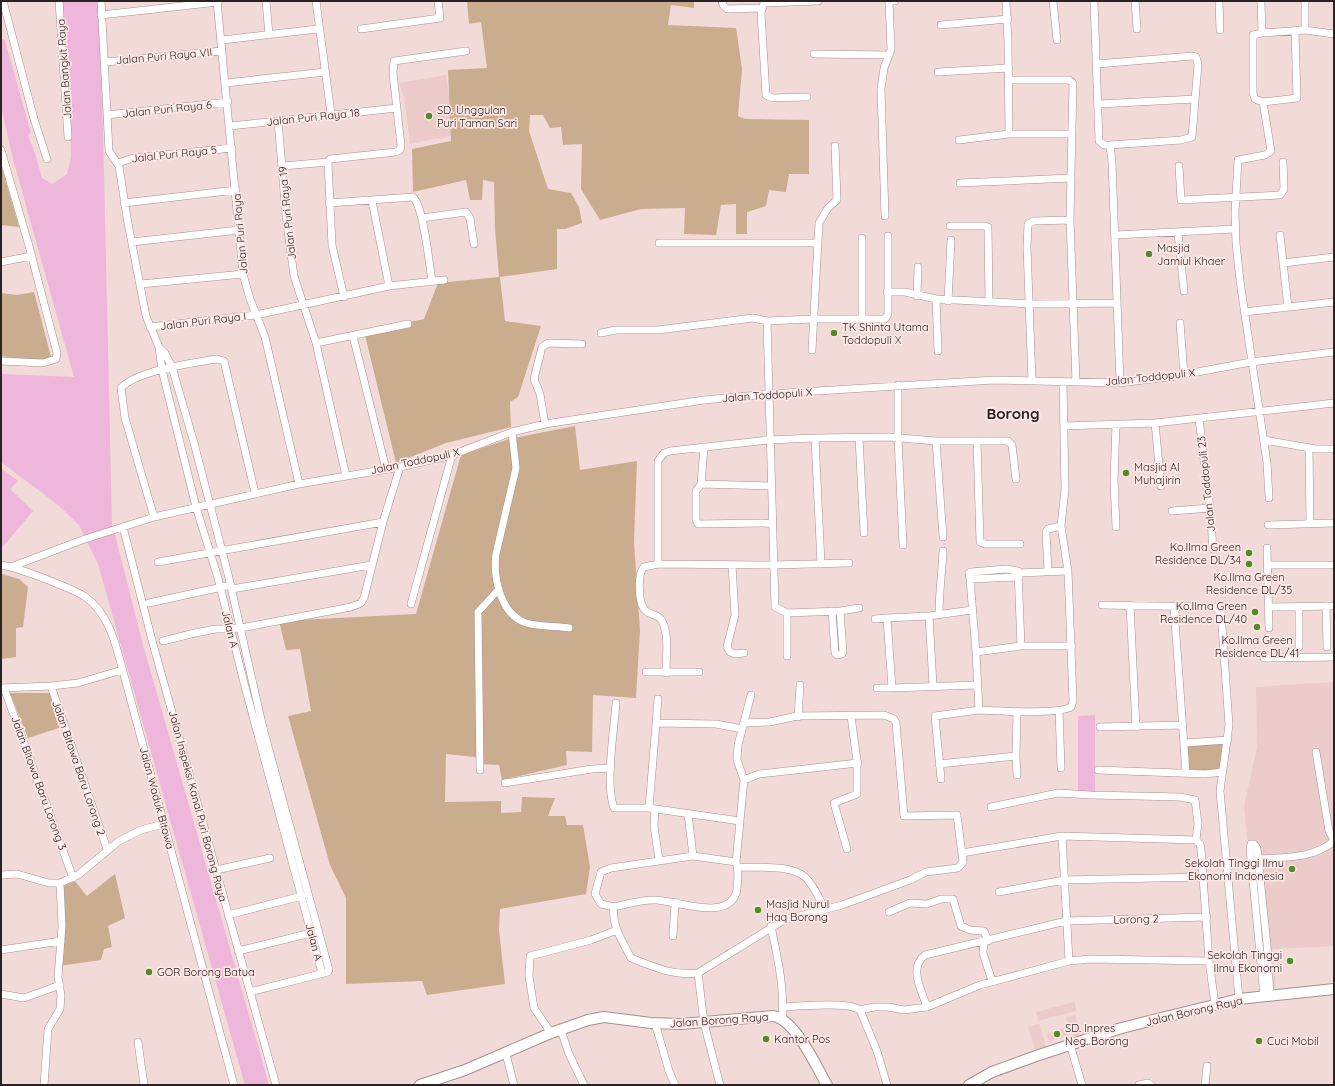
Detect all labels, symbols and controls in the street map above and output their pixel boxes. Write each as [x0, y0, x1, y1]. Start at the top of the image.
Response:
street label: Jalan Bangkit Raya [54, 18, 74, 120]
street label: Jalan Puri Raya VII [115, 45, 213, 67]
street label: Jalan Puri Raya 6 [122, 97, 212, 121]
place label: SD. Unggulan Puri Taman Sari [437, 103, 517, 130]
street label: Jalan Puri Raya 18 [266, 105, 360, 129]
marker: SD. Unggulan Puri Taman Sari [424, 111, 434, 121]
street label: Jalal Puri Raya 5 [130, 143, 218, 165]
street label: Jalan Puri Raya 19 [275, 165, 299, 261]
street label: Jalan Puri Raya [230, 193, 250, 275]
place label: Masjid Jamiul Khaer [1157, 241, 1226, 268]
marker: Masjid Jamiul Khaer [1144, 249, 1154, 259]
street label: Jalan Puri Raya I [159, 309, 247, 333]
place label: TK Shinta Utama Toddopuli X [842, 320, 929, 347]
marker: TK Shinta Utama Toddopuli X [829, 328, 839, 338]
street label: Jalan Toddopuli X [1104, 365, 1196, 389]
street label: Jalan Toddopuli X [721, 385, 813, 405]
district label: Borong [986, 404, 1040, 423]
street label: Jalan Toddopuli 23 [1194, 435, 1218, 533]
street label: Jalan Toddopuli X [369, 445, 461, 477]
place label: Masjid Al Muhajirin [1134, 460, 1181, 487]
marker: Masjid Al Muhajirin [1121, 468, 1131, 478]
place label: Ko.Ilma Green Residence DL/34 [1155, 540, 1241, 567]
marker: Ko.Ilma Green Residence DL/34 [1244, 548, 1254, 558]
marker: Ko.Ilma Green Residence DL/35 [1244, 559, 1254, 569]
place label: Ko.Ilma Green Residence DL/35 [1206, 570, 1292, 597]
place label: Ko.Ilma Green Residence DL/40 [1160, 599, 1247, 626]
marker: Ko.Ilma Green Residence DL/40 [1250, 607, 1260, 617]
street label: Jalan A [219, 609, 241, 649]
marker: Ko.Ilma Green Residence DL/41 [1252, 622, 1262, 632]
place label: Ko.Ilma Green Residence DL/41 [1215, 633, 1299, 660]
street label: Jalan Bitowa Baru Lorong 2 [49, 699, 109, 837]
street label: Jalan Inspeksi Kanal Puri Borong Raya [166, 709, 230, 903]
street label: Jalan Bitowa Baru Lorong 3 [8, 714, 70, 852]
street label: Jalan Waduk Bitowa [137, 745, 177, 851]
place label: Sekolah Tinggi Ilmu Ekonomi Indonesia [1185, 856, 1284, 883]
marker: Sekolah Tinggi Ilmu Ekonomi Indonesia [1287, 864, 1297, 874]
place label: Masjid Nurul Haq Borong [766, 897, 829, 924]
marker: Masjid Nurul Haq Borong [753, 905, 763, 915]
street label: Lorong 2 [1113, 911, 1159, 927]
street label: Jalan A [302, 922, 326, 962]
place label: Sekolah Tinggi Ilmu Ekonomi [1207, 948, 1282, 975]
marker: Sekolah Tinggi Ilmu Ekonomi [1285, 956, 1295, 966]
place label: GOR Borong Batua [157, 965, 255, 979]
marker: GOR Borong Batua [144, 967, 154, 977]
street label: Jalan Borong Raya [1144, 993, 1244, 1029]
street label: Jalan Borong Raya [669, 1010, 769, 1030]
place label: SD. Inpres Neg. Borong [1065, 1021, 1129, 1048]
marker: SD. Inpres Neg. Borong [1052, 1029, 1062, 1039]
place label: Kantor Pos [774, 1032, 830, 1046]
marker: Kantor Pos [761, 1034, 771, 1044]
place label: Cuci Mobil [1267, 1034, 1319, 1048]
marker: Cuci Mobil [1254, 1036, 1264, 1046]

